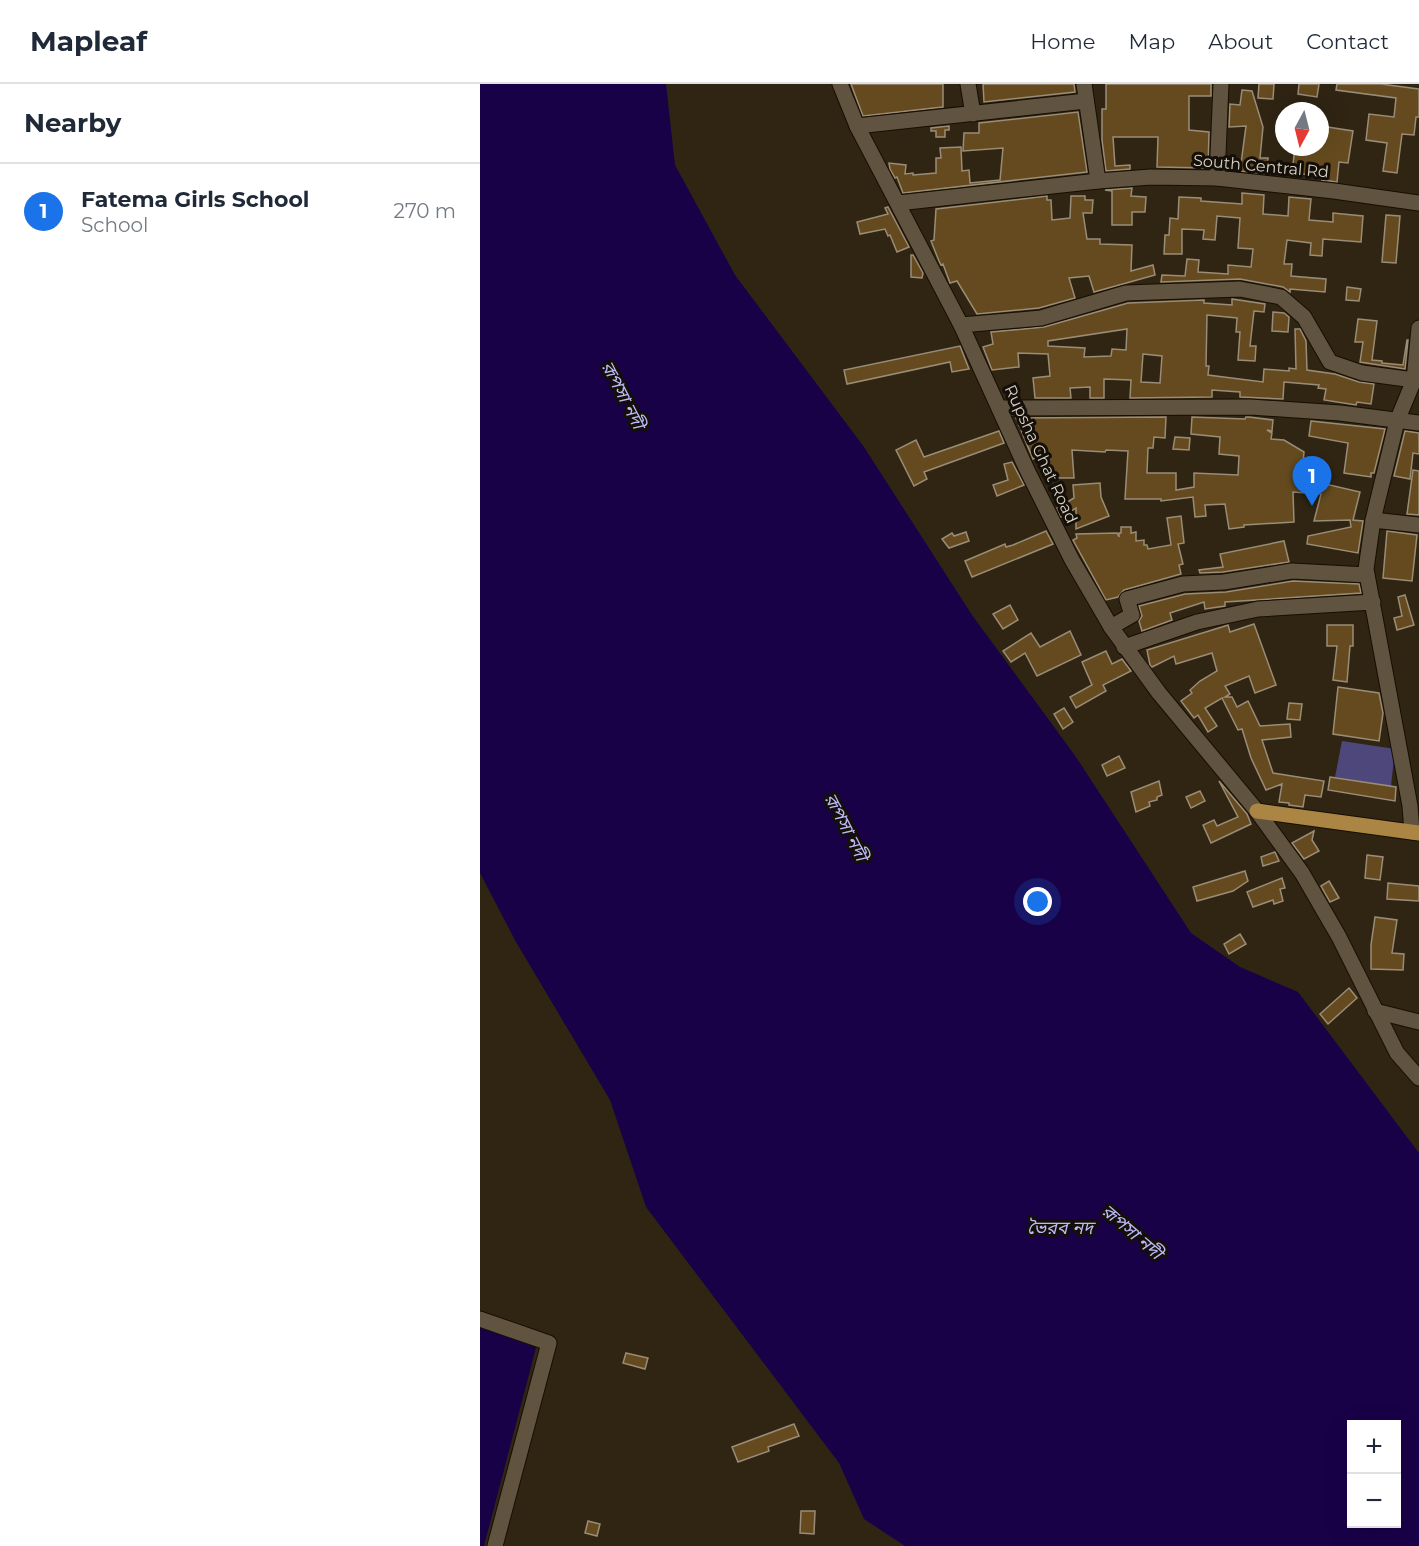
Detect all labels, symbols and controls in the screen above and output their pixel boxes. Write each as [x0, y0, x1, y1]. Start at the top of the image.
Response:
text: Mapleaf [30, 24, 147, 58]
text: Home [1030, 29, 1095, 54]
text: Map [1128, 29, 1175, 54]
text: About [1208, 29, 1273, 54]
text: Contact [1306, 29, 1389, 54]
north arrow [1275, 102, 1329, 156]
text: Nearby [24, 107, 121, 139]
street label: South Central Rd [1192, 151, 1330, 181]
text: Fatema Girls School [81, 186, 309, 213]
text: 1 [40, 199, 47, 223]
text: 270 m [394, 199, 456, 223]
text: School [81, 213, 148, 237]
water label: রূপসা নদী [597, 357, 651, 435]
street label: Rupsha Ghat Road [1001, 382, 1081, 526]
pin: 1 [1292, 456, 1332, 506]
water label: রূপসা নদী [820, 789, 874, 867]
your location [1023, 887, 1052, 916]
water label: রূপসা নদী [1097, 1200, 1169, 1266]
water label: ভৈরব নদ [1027, 1217, 1096, 1239]
map controls [1347, 1420, 1401, 1528]
button: + [1347, 1420, 1401, 1474]
button: − [1347, 1474, 1401, 1528]

